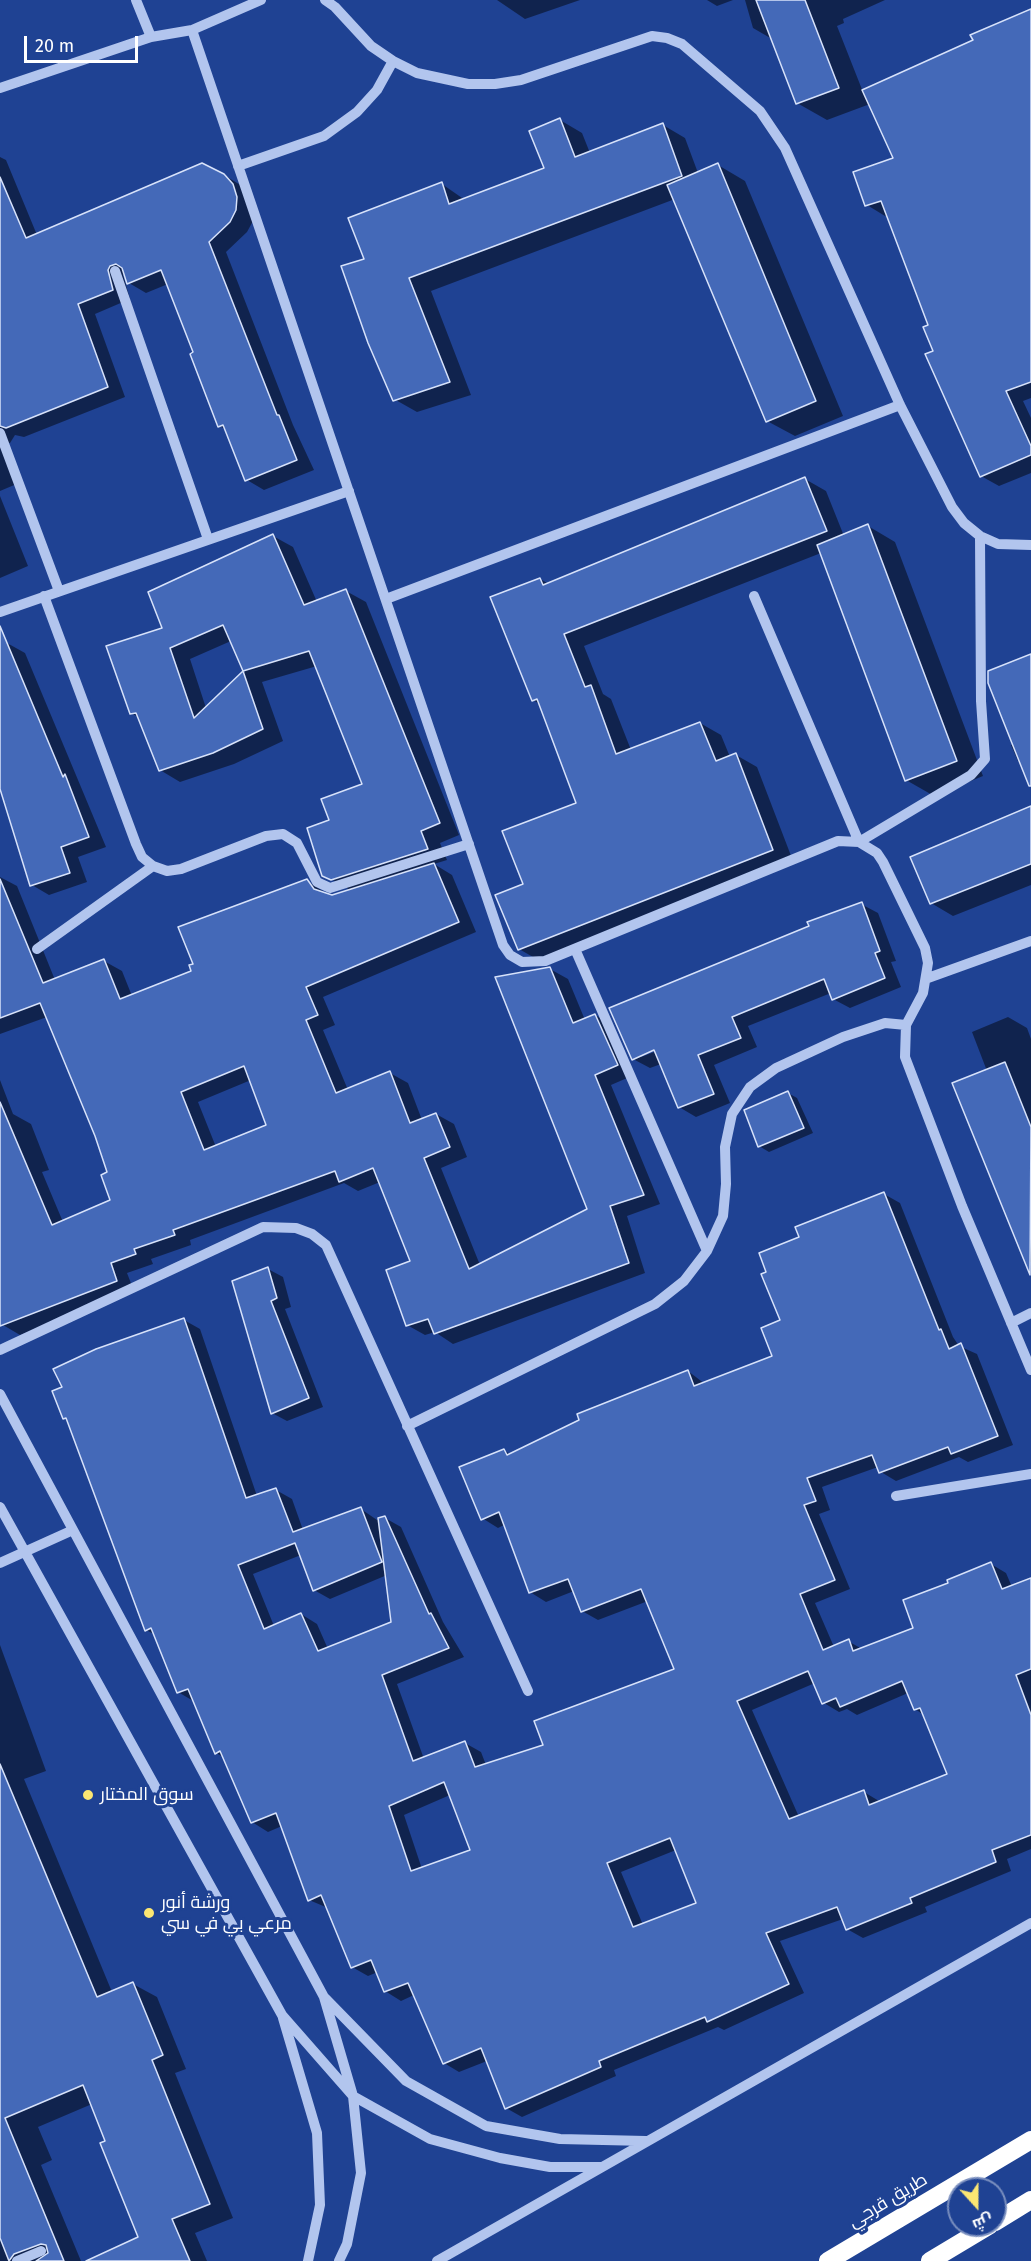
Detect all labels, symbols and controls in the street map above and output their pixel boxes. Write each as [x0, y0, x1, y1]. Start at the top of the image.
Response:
scale bar [27, 24, 141, 62]
text: 20 m [35, 35, 74, 57]
place label: سوق المختار [100, 1784, 194, 1806]
marker: سوق المختار [81, 1788, 95, 1802]
place label: ورشة أنور مرعي بي في سي [161, 1892, 292, 1934]
marker: ورشة أنور مرعي بي في سي [142, 1906, 156, 1920]
street label: طريق قرجي [845, 2169, 931, 2233]
north arrow [947, 2177, 1007, 2237]
text: ش [970, 2210, 996, 2235]

